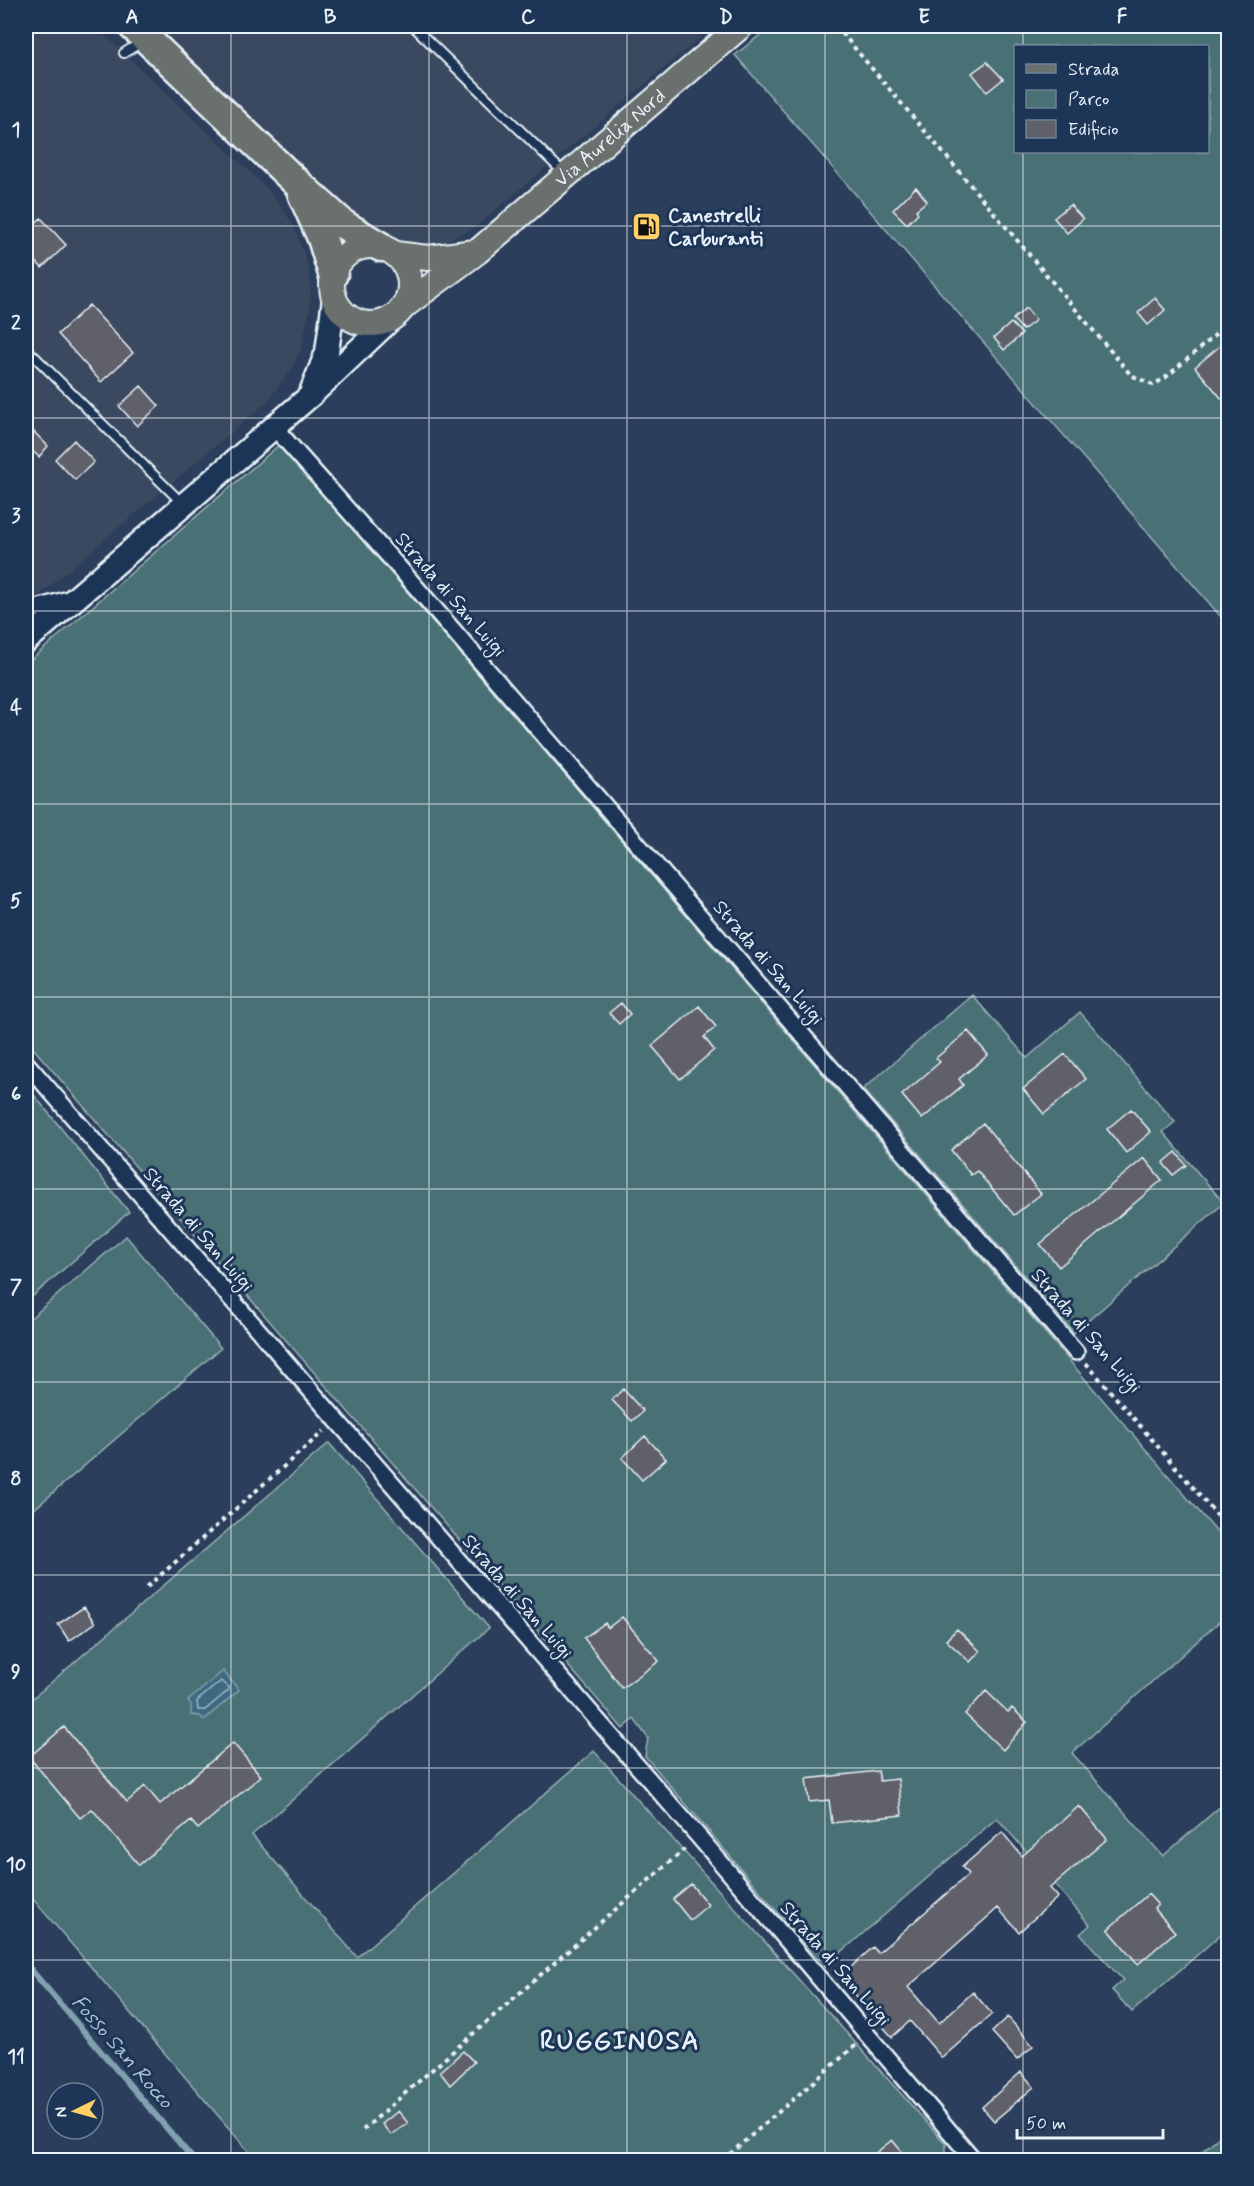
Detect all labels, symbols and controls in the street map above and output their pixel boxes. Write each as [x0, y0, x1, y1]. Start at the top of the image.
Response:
text: A [125, 4, 139, 31]
text: B [324, 4, 337, 31]
text: C [521, 4, 536, 31]
text: D [719, 4, 733, 31]
text: E [918, 4, 930, 31]
text: F [1117, 4, 1128, 31]
legend [1014, 45, 1209, 153]
text: Strada [1068, 58, 1119, 82]
street label: Via Aurelia Nord [548, 83, 672, 194]
text: Parco [1068, 88, 1109, 112]
text: 1 [12, 117, 20, 144]
text: Edificio [1068, 118, 1119, 142]
place label: Canestrelli Carburanti [668, 203, 763, 253]
fuel station icon: Canestrelli Carburanti [631, 211, 663, 243]
text: 2 [11, 310, 21, 337]
text: 3 [11, 503, 21, 530]
street label: Strada di San Luigi [387, 527, 512, 664]
text: 4 [10, 695, 22, 722]
text: 5 [10, 888, 22, 915]
street label: Strada di San Luigi [705, 895, 830, 1032]
text: 6 [11, 1081, 21, 1108]
street label: Strada di San Luigi [135, 1162, 260, 1299]
street label: Strada di San Luigi [1023, 1263, 1148, 1400]
text: 7 [10, 1274, 22, 1301]
text: 8 [10, 1466, 22, 1493]
street label: Strada di San Luigi [454, 1529, 579, 1666]
text: 9 [11, 1659, 21, 1686]
text: 10 [6, 1852, 26, 1879]
street label: Strada di San Luigi [772, 1896, 897, 2033]
water label: Fosso San Rocco [65, 1989, 180, 2116]
district label: RUGGINOSA [540, 2025, 700, 2059]
text: 11 [7, 2044, 25, 2071]
north arrow [45, 2081, 105, 2141]
scale bar [1017, 2102, 1162, 2140]
text: N [51, 2106, 72, 2118]
text: 50 m [1026, 2112, 1066, 2136]

